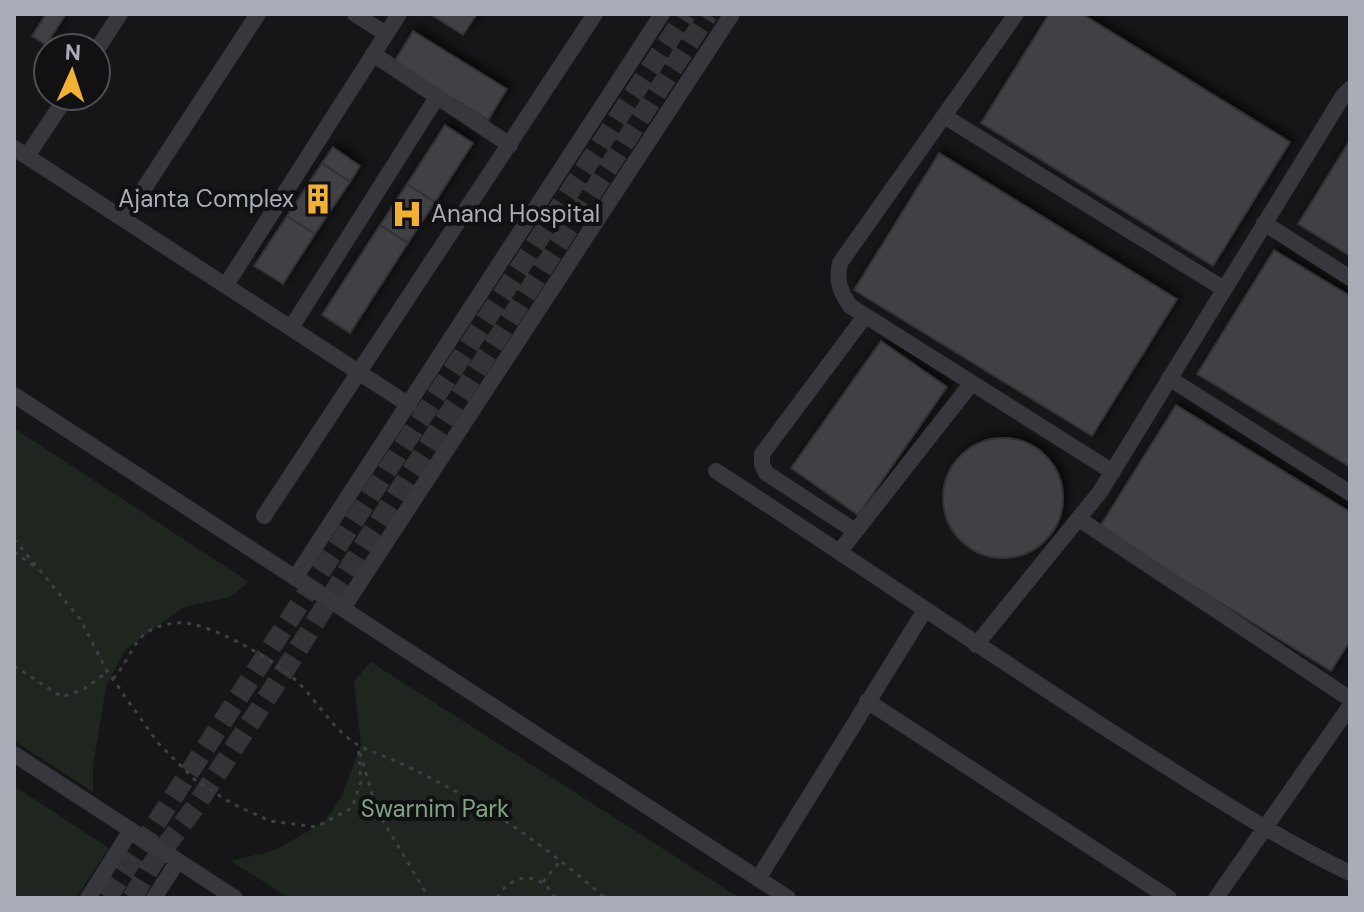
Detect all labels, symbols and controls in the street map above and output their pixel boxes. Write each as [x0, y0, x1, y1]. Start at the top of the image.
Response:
north arrow [32, 32, 112, 112]
text: N [64, 38, 82, 67]
building icon: Ajanta Complex [301, 182, 335, 216]
place label: Ajanta Complex [118, 183, 294, 214]
hospital icon: Anand Hospital [390, 197, 424, 231]
place label: Anand Hospital [431, 198, 600, 229]
park label: Swarnim Park [361, 793, 509, 824]

